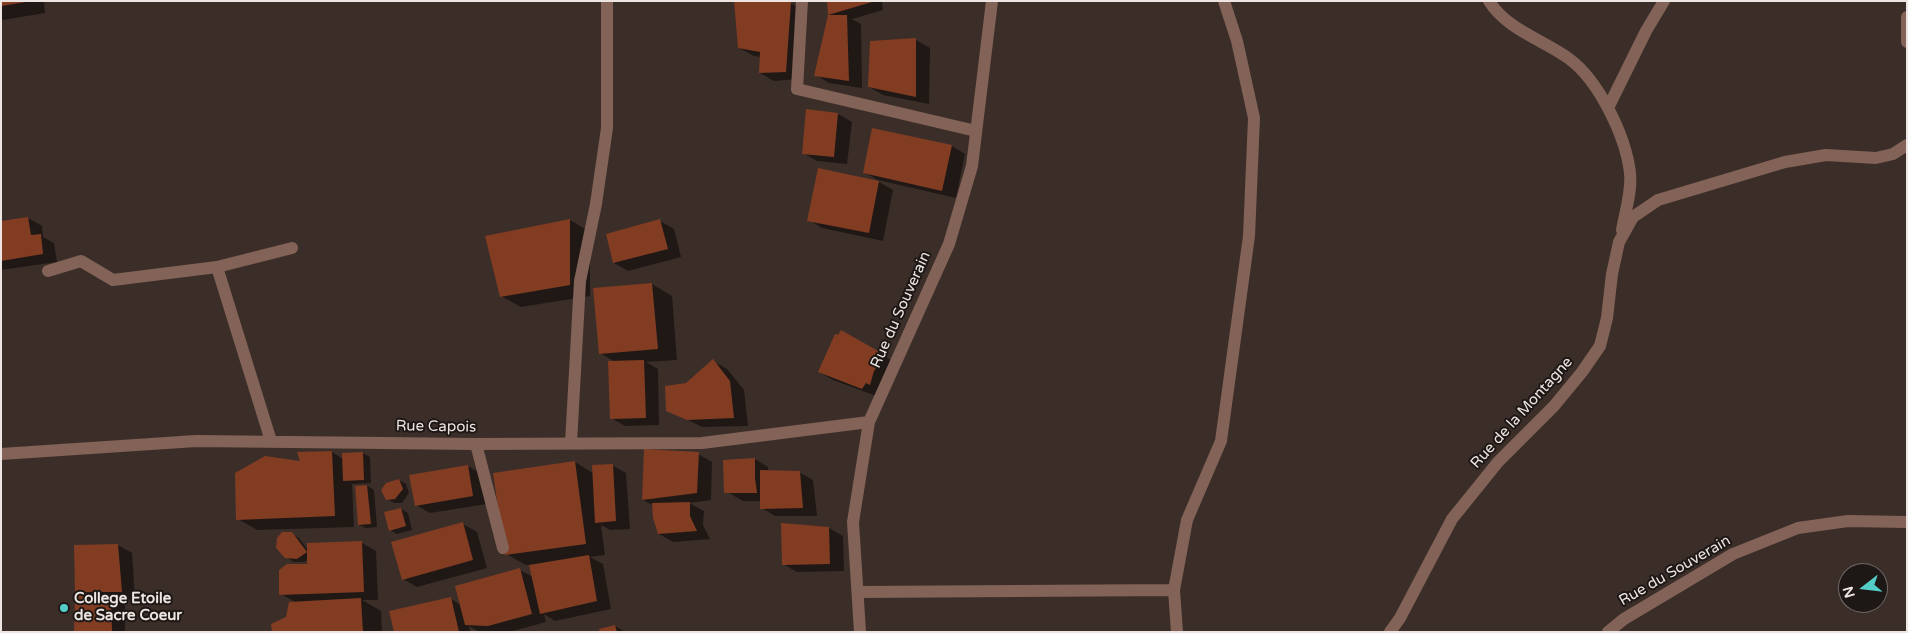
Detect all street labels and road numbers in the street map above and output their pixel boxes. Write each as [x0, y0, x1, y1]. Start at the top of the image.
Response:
street label: Rue du Souverain [867, 249, 935, 371]
street label: Rue de la Montagne [1467, 354, 1577, 472]
street label: Rue Capois [396, 417, 476, 437]
street label: Rue du Souverain [1616, 532, 1734, 610]

